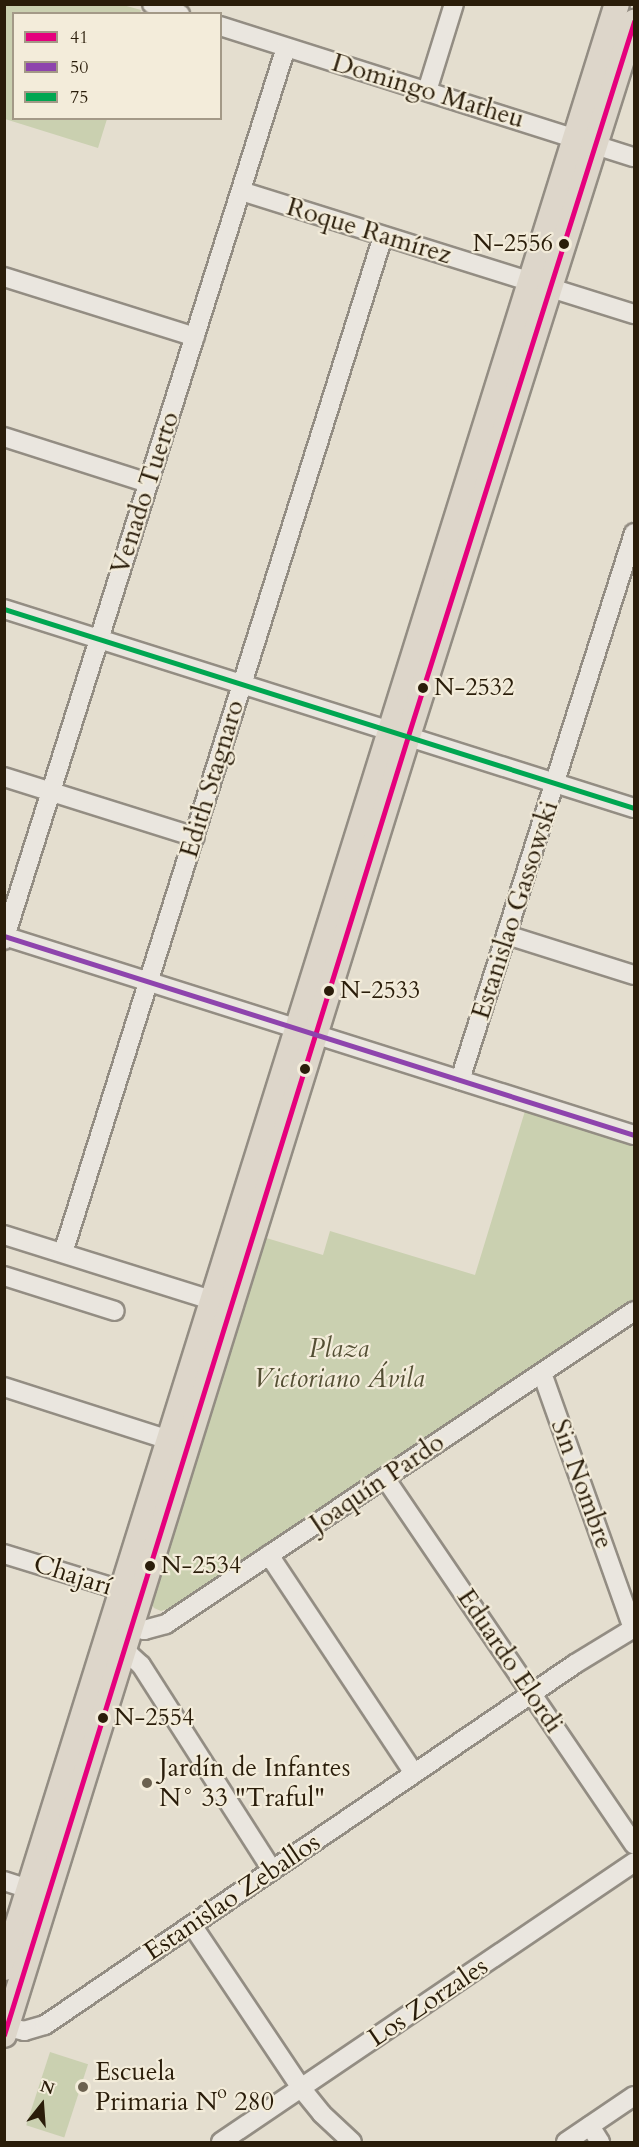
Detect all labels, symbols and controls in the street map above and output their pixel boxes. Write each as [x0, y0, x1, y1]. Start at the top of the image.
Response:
legend [12, 12, 222, 120]
text: 41 [70, 25, 88, 50]
street label: Domingo Matheu [328, 47, 528, 135]
text: 50 [70, 55, 88, 80]
text: 75 [70, 85, 88, 110]
street label: Roque Ramírez [283, 191, 455, 271]
place label: N-2556 [473, 230, 553, 258]
marker: N-2556 [558, 238, 570, 250]
street label: Venado Tuerto [104, 408, 186, 578]
place label: N-2532 [434, 674, 514, 702]
marker: N-2532 [417, 682, 429, 694]
street label: Edith Stagnaro [173, 696, 251, 862]
street label: Estanislao Gassowski [465, 797, 565, 1023]
place label: N-2533 [340, 977, 420, 1005]
marker: N-2533 [323, 985, 335, 997]
unlabelled marker [299, 1063, 311, 1075]
park label: Plaza Victoriano Ávila [253, 1333, 425, 1394]
street label: Sin Nombre [544, 1415, 620, 1553]
street label: Joaquín Pardo [304, 1427, 450, 1539]
street label: Chajarí [30, 1548, 116, 1602]
place label: N-2534 [161, 1552, 241, 1580]
marker: N-2534 [144, 1560, 156, 1572]
street label: Eduardo Elordi [450, 1583, 570, 1739]
place label: N-2554 [114, 1704, 194, 1732]
marker: N-2554 [97, 1712, 109, 1724]
place label: Jardín de Infantes N° 33 "Traful" [159, 1752, 350, 1814]
marker: Jardín de Infantes N° 33 "Traful" [140, 1776, 154, 1790]
street label: Estanislao Zeballos [138, 1827, 326, 1967]
street label: Los Zorzales [362, 1951, 494, 2053]
place label: Escuela Primaria Nº 280 [95, 2056, 274, 2118]
north arrow [12, 2075, 72, 2135]
text: N [37, 2075, 57, 2100]
marker: Escuela Primaria Nº 280 [76, 2080, 90, 2094]

